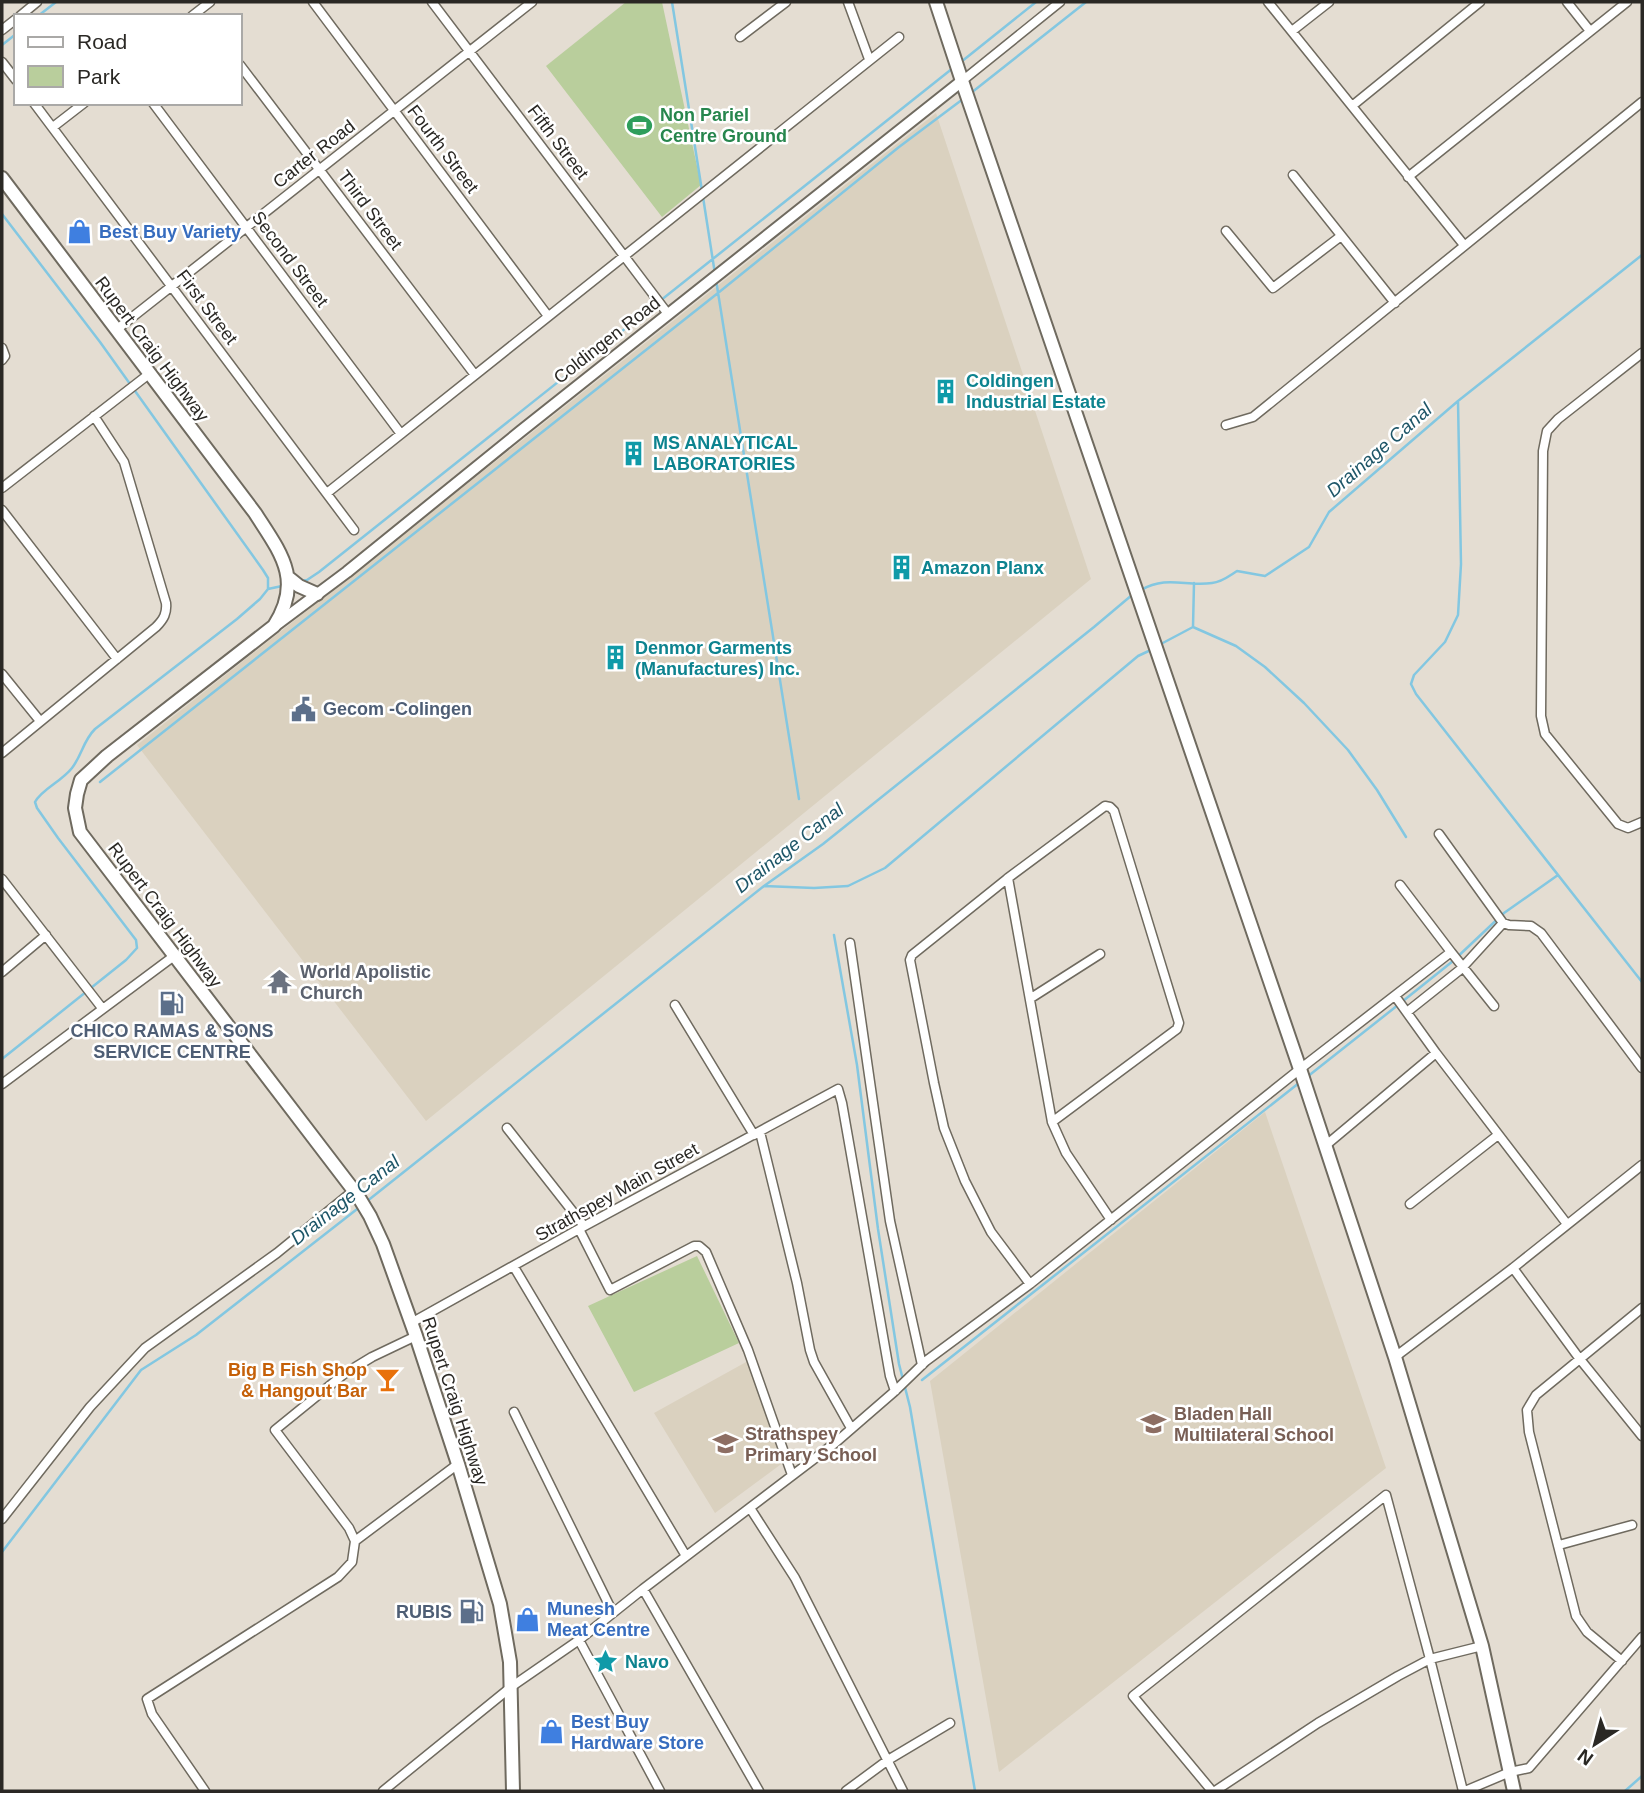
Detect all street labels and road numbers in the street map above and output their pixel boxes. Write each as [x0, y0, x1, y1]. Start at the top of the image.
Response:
street label: Fourth Street [403, 101, 483, 197]
street label: Fifth Street [524, 101, 592, 183]
street label: Carter Road [269, 116, 359, 192]
street label: Third Street [334, 166, 406, 254]
street label: Second Street [248, 207, 332, 311]
street label: First Street [173, 266, 241, 348]
street label: Rupert Craig Highway [91, 273, 213, 425]
street label: Coldingen Road [550, 292, 664, 388]
street label: Rupert Craig Highway [104, 839, 226, 991]
street label: Strathspey Main Street [532, 1139, 702, 1245]
street label: Rupert Craig Highway [418, 1314, 492, 1488]

